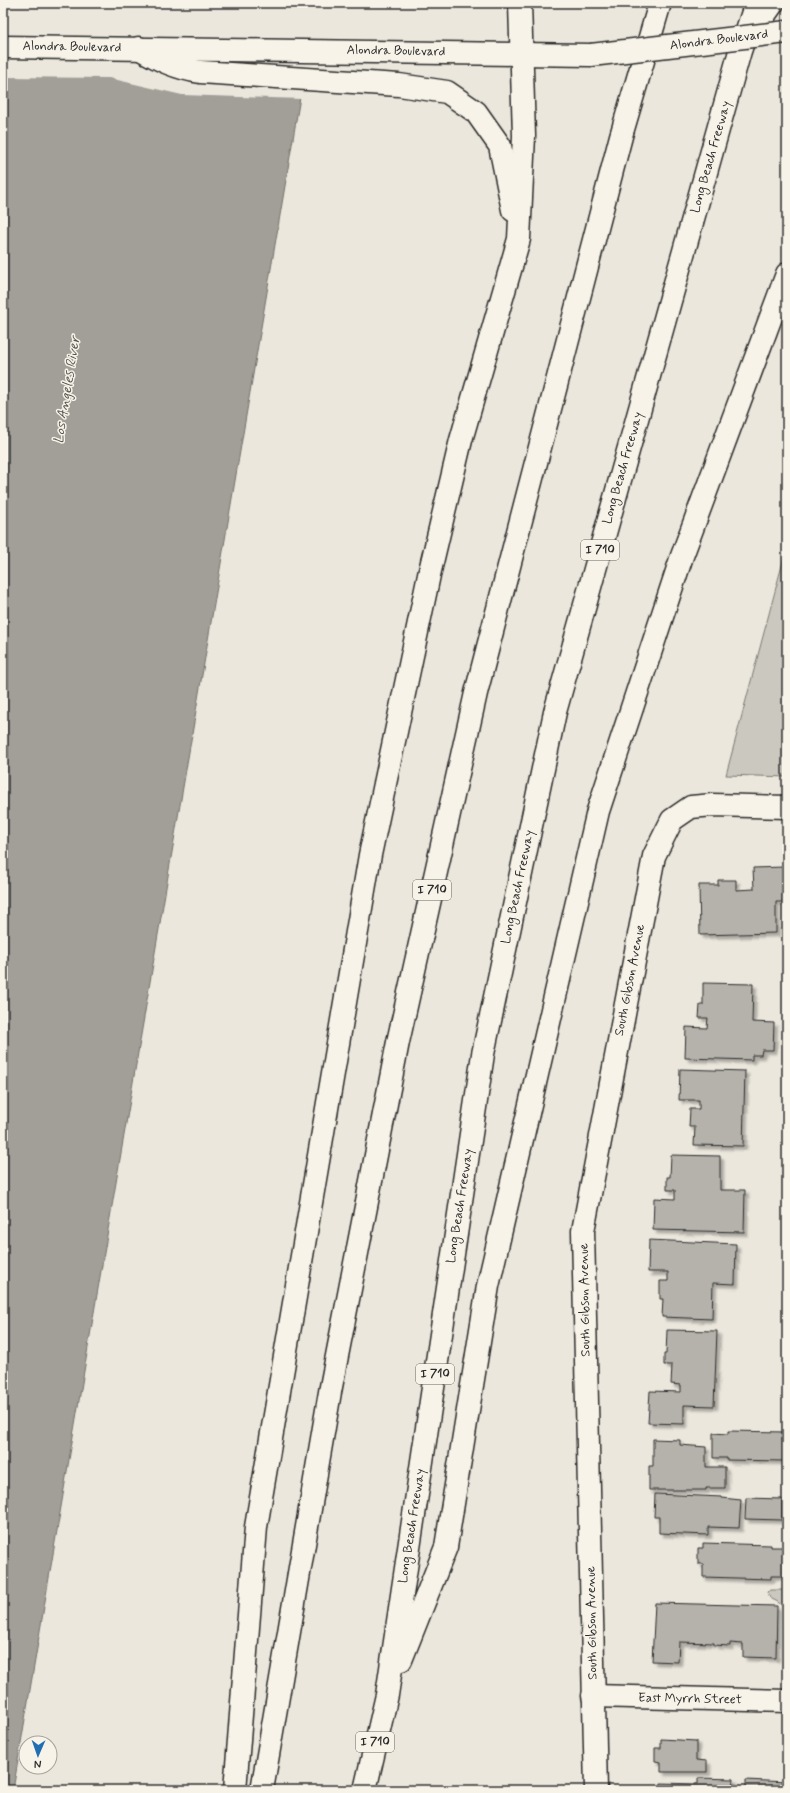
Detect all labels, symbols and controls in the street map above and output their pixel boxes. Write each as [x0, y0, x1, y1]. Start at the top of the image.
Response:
street label: Alondra Boulevard [669, 26, 769, 54]
street label: Alondra Boulevard [22, 38, 122, 56]
street label: Alondra Boulevard [346, 42, 446, 60]
street label: Long Beach Freeway [687, 99, 736, 215]
water label: Los Angeles River [50, 333, 86, 445]
street label: Long Beach Freeway [599, 410, 648, 526]
road number: I 710 [581, 540, 619, 560]
street label: Long Beach Freeway [498, 829, 539, 946]
road number: I 710 [413, 880, 451, 900]
street label: South Gibson Avenue [611, 923, 649, 1037]
street label: Long Beach Freeway [443, 1147, 478, 1265]
street label: South Gibson Avenue [576, 1243, 594, 1357]
road number: I 710 [416, 1364, 454, 1384]
street label: Long Beach Freeway [395, 1467, 430, 1585]
street label: South Gibson Avenue [583, 1566, 601, 1680]
street label: East Myrrh Street [638, 1690, 742, 1708]
road number: I 710 [356, 1732, 394, 1752]
north arrow [18, 1735, 58, 1775]
text: N [34, 1757, 42, 1771]

